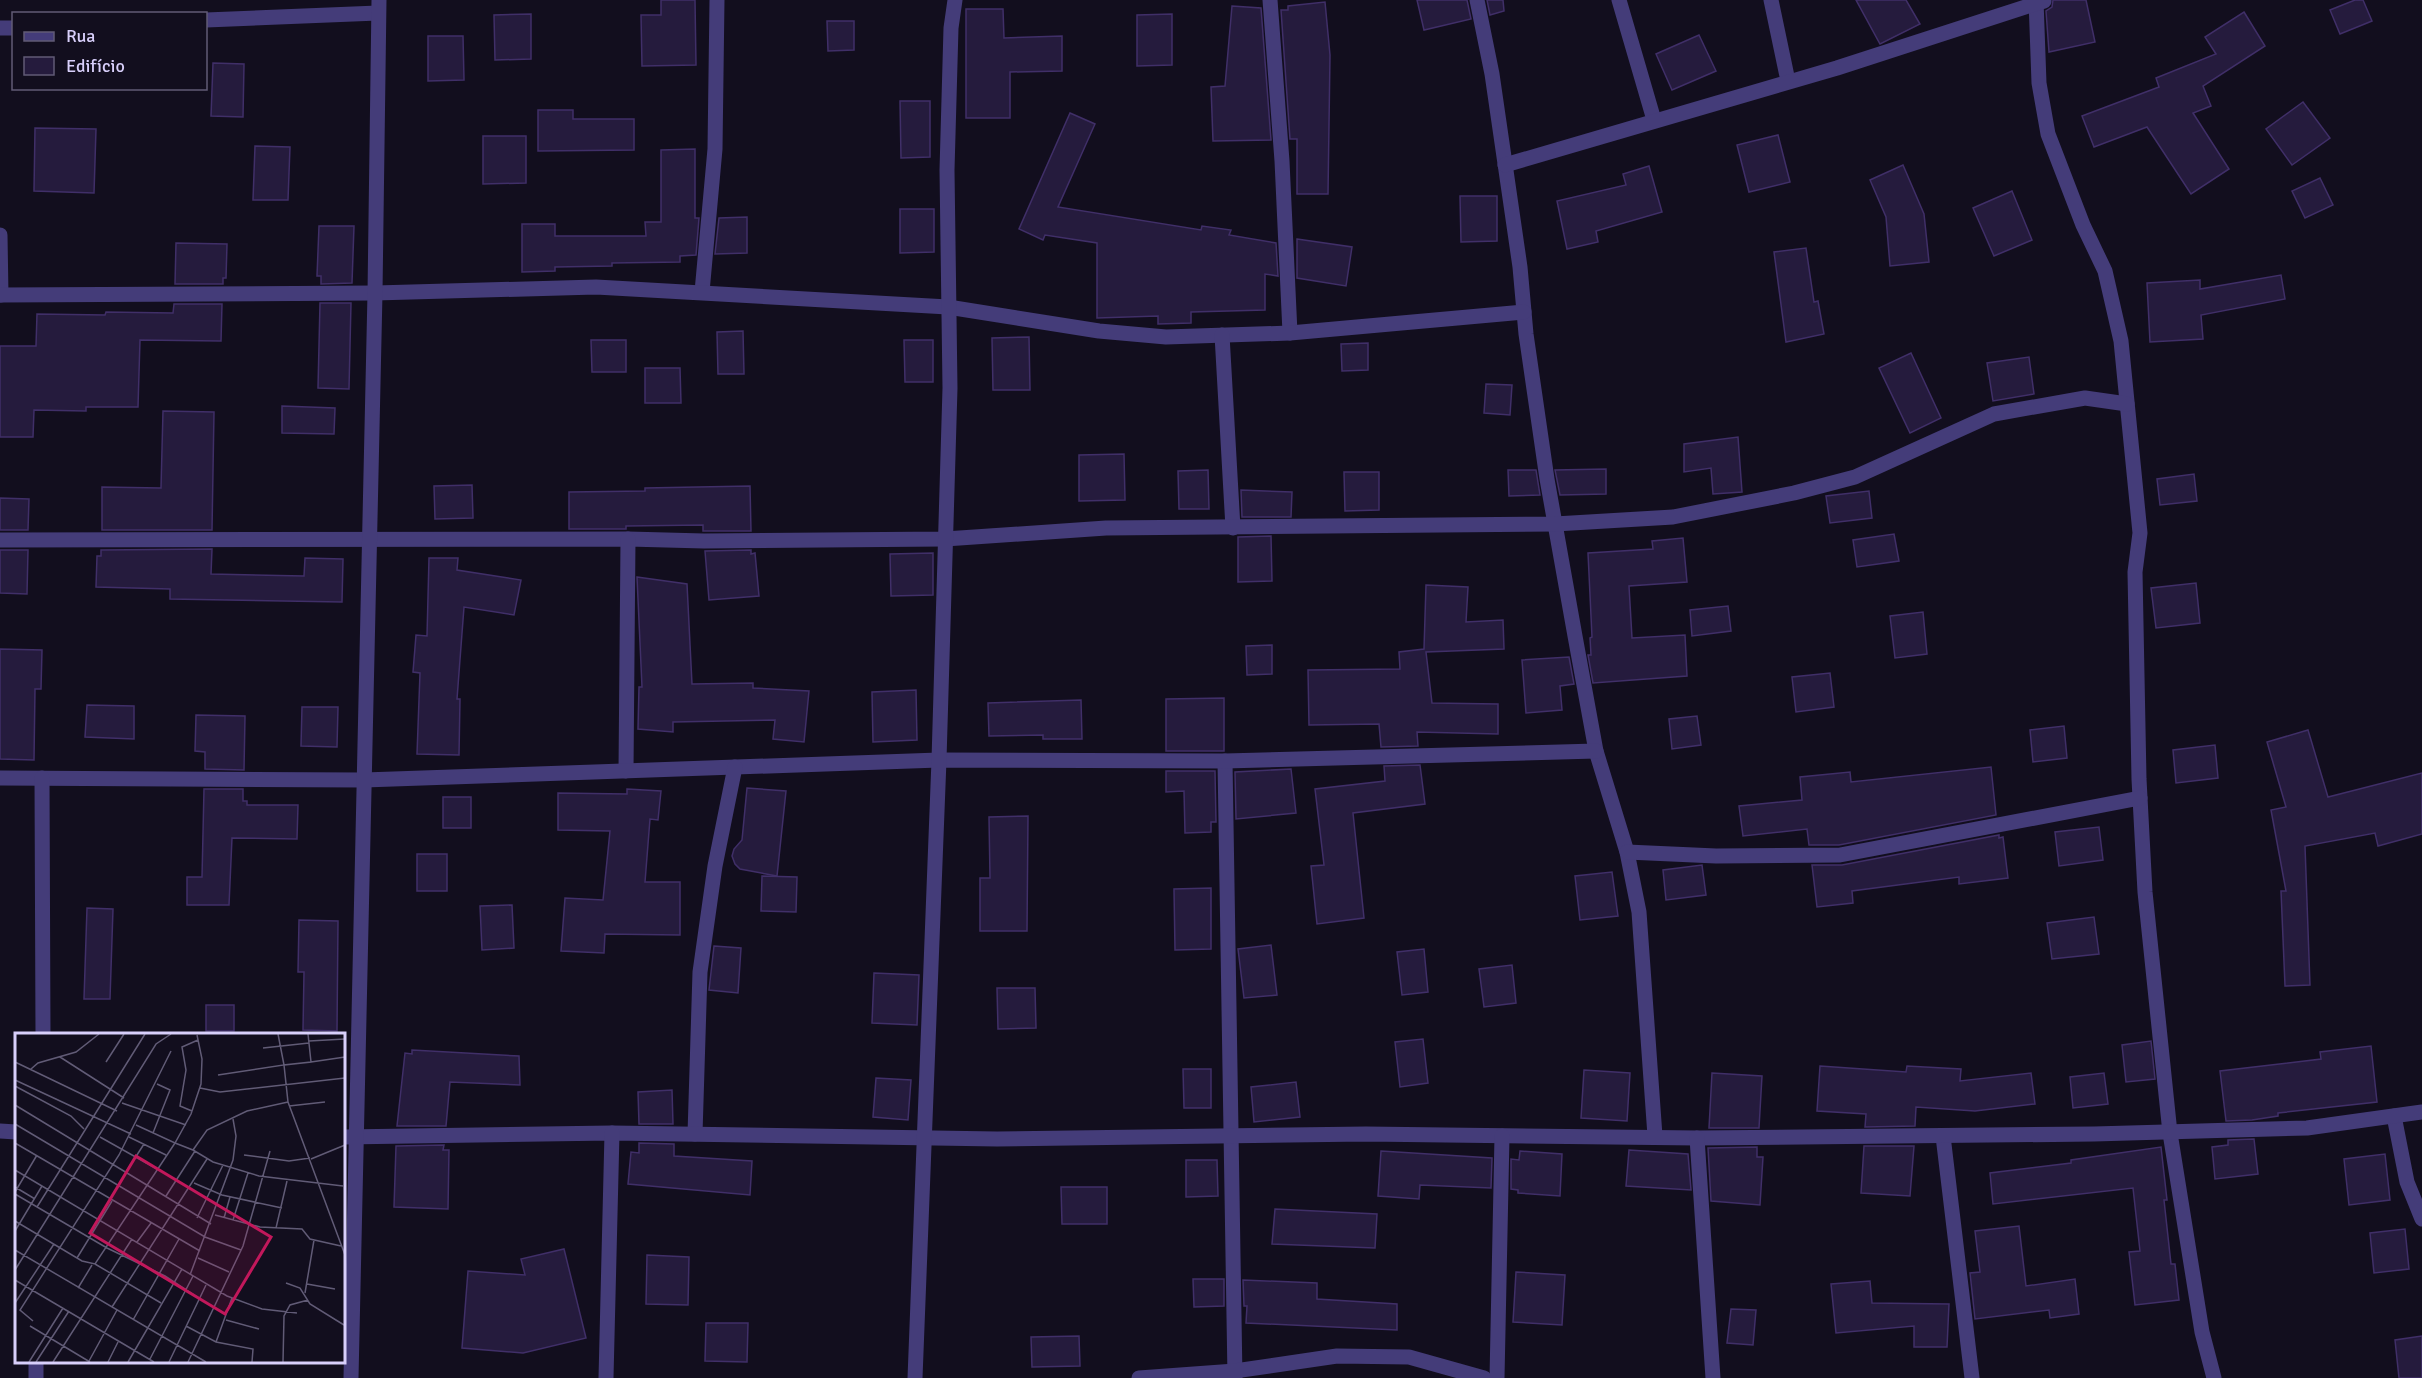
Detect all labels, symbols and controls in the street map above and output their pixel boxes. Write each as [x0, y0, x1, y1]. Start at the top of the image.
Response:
legend [12, 12, 207, 90]
text: Rua [66, 25, 95, 47]
text: Edifício [66, 55, 125, 77]
inset map [15, 1033, 345, 1363]

